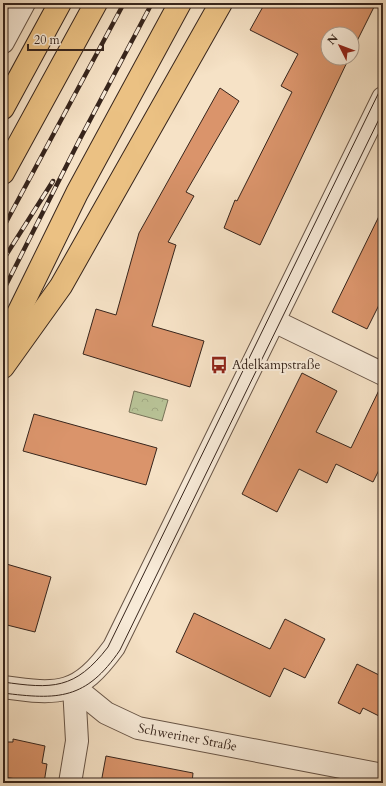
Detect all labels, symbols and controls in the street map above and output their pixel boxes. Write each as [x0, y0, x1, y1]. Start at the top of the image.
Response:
scale bar [28, 26, 103, 52]
north arrow [320, 26, 360, 66]
text: N [324, 31, 342, 48]
text: 20 m [34, 32, 61, 48]
bus stop icon: Adelkampstraße [209, 355, 229, 375]
place label: Adelkampstraße [232, 356, 320, 374]
street label: Schweriner Straße [136, 719, 239, 756]

